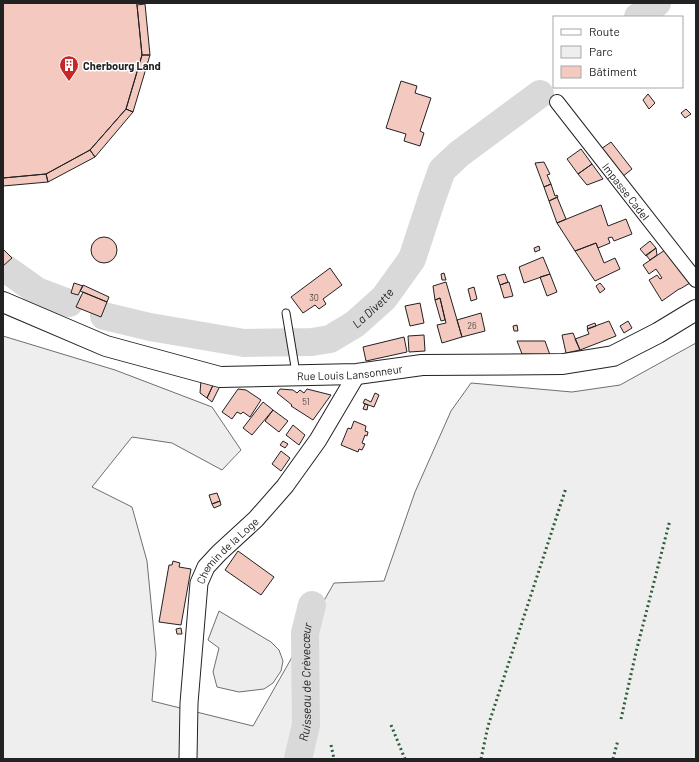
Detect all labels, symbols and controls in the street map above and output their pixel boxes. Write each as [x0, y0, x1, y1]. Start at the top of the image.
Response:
legend [553, 16, 683, 88]
text: Route [589, 24, 620, 38]
text: Parc [589, 44, 613, 58]
building icon: Cherbourg Land [58, 54, 80, 82]
place label: Cherbourg Land [83, 59, 161, 72]
text: Bâtiment [589, 64, 637, 78]
street label: Impasse Cadel [600, 160, 653, 222]
water label: La Divette [349, 285, 396, 330]
house number: 30 [309, 292, 319, 303]
house number: 26 [467, 320, 477, 331]
street label: Rue Louis Lansonneur [297, 361, 403, 382]
house number: 51 [302, 396, 310, 407]
street label: Chemin de la Loge [193, 514, 261, 586]
water label: Ruisseau de Crèvecœur [295, 620, 315, 743]

